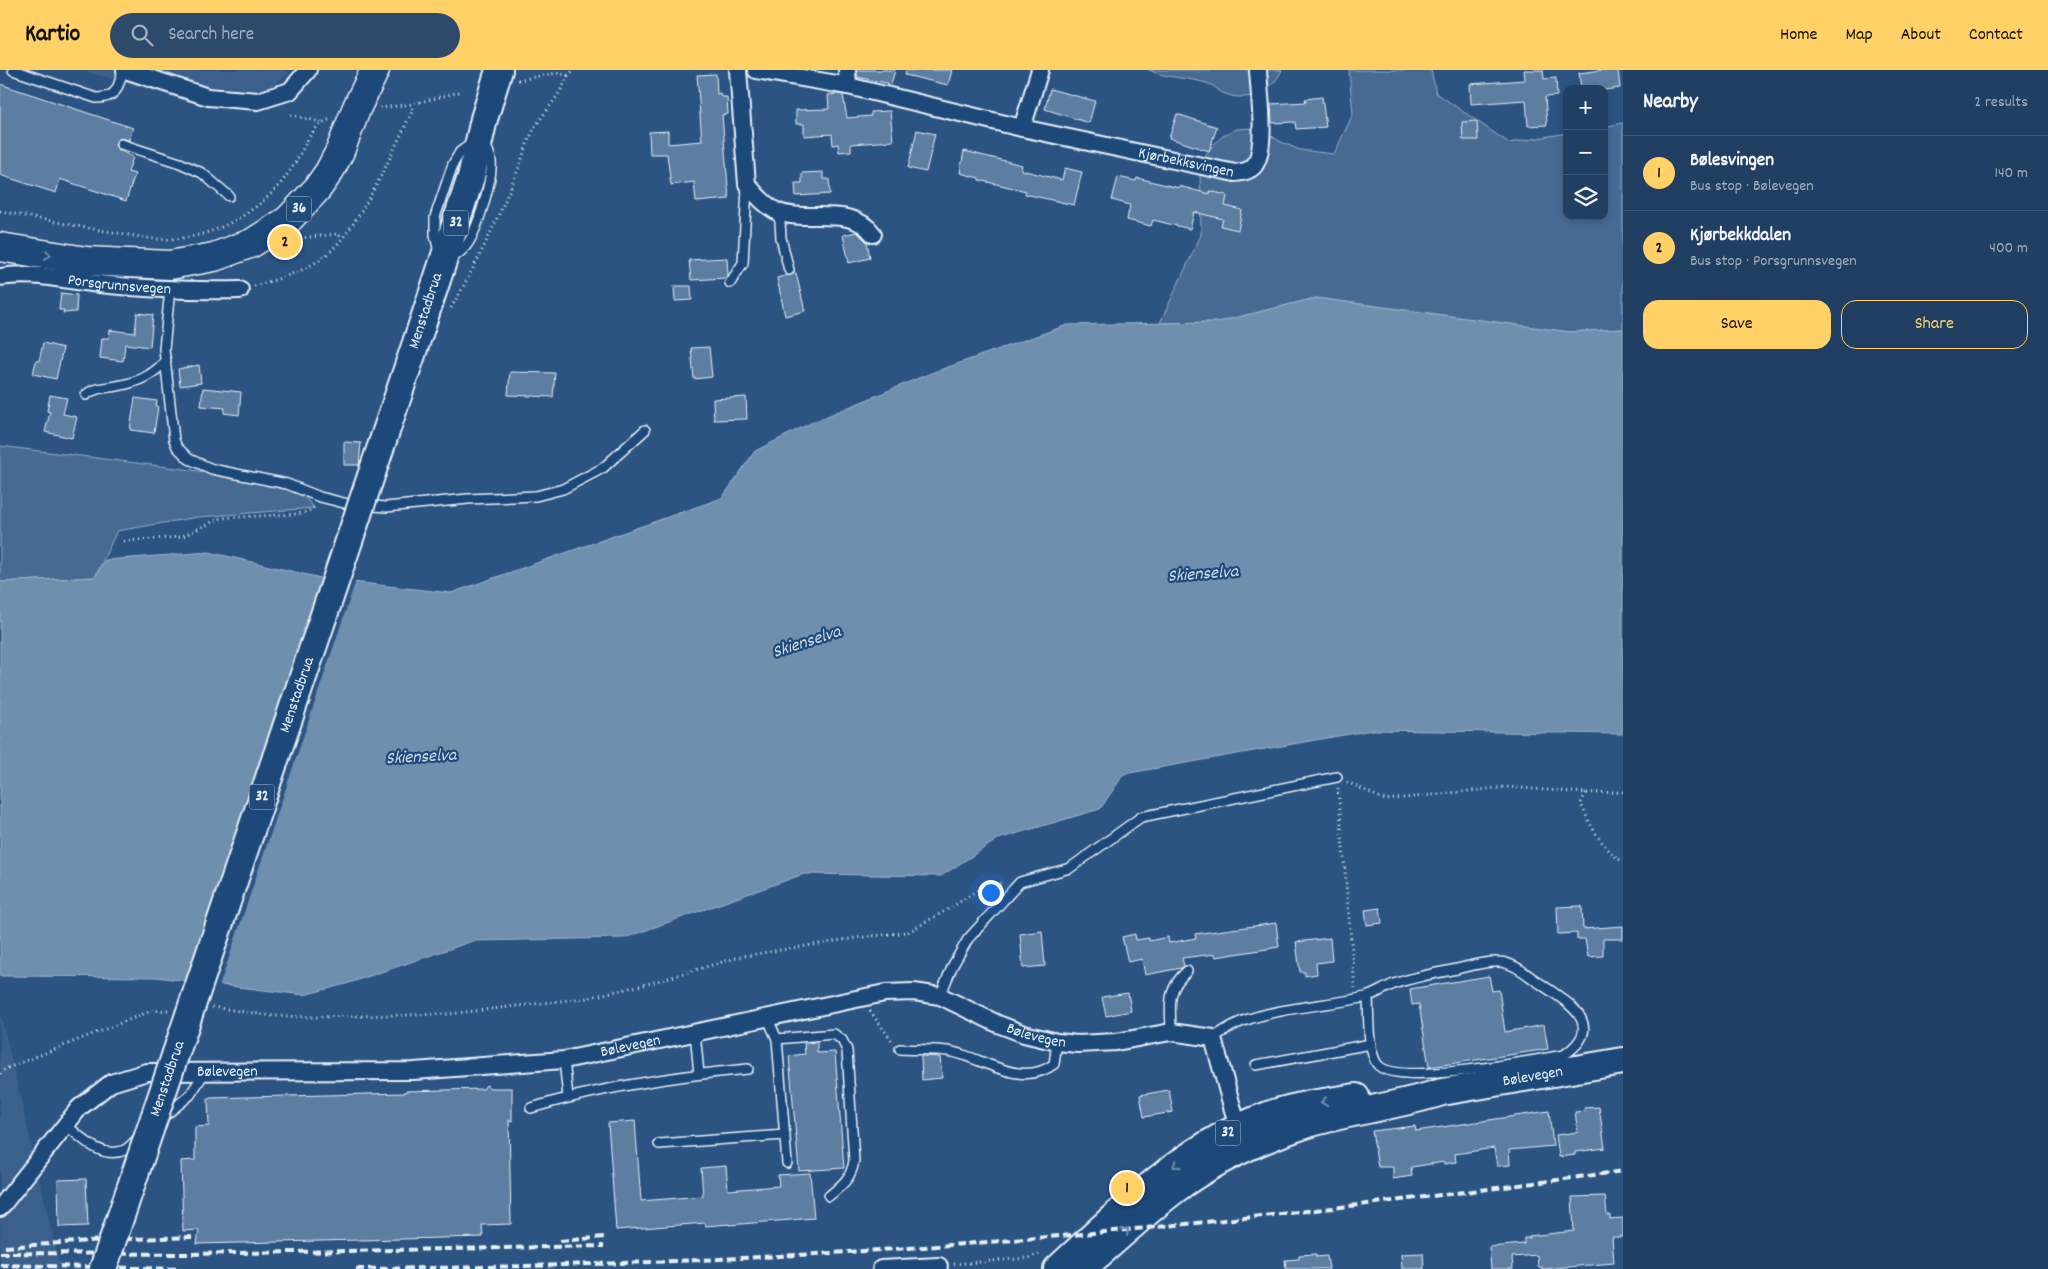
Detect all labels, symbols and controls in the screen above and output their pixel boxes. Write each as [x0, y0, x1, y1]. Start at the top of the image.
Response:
search box [110, 13, 460, 58]
text: Kartio [25, 18, 80, 52]
icon: search [128, 21, 156, 49]
text: Search here [168, 22, 254, 49]
text: Home [1780, 23, 1817, 48]
text: Map [1845, 23, 1873, 48]
text: About [1901, 23, 1941, 48]
text: Contact [1969, 23, 2023, 48]
map controls [1563, 85, 1608, 220]
button: + [1563, 85, 1608, 130]
text: Nearby [1643, 88, 1698, 118]
text: 2 results [1974, 91, 2028, 114]
button: − [1563, 130, 1608, 175]
street label: Kjørbekksvingen [1136, 141, 1236, 184]
text: Bølesvingen [1690, 148, 1774, 175]
text: 1 [1657, 162, 1661, 185]
text: 140 m [1994, 162, 2028, 185]
button: layers [1563, 175, 1608, 220]
text: Bus stop · Bølevegen [1690, 175, 1814, 198]
road number: 36 [286, 196, 312, 222]
road number: 32 [444, 210, 468, 236]
pin: 2 [269, 223, 301, 261]
text: Kjørbekkdalen [1690, 223, 1791, 250]
text: 2 [1656, 237, 1663, 260]
text: 400 m [1989, 237, 2028, 260]
one-way arrow [44, 250, 52, 260]
text: Bus stop · Porsgrunnsvegen [1690, 250, 1857, 273]
street label: Porsgrunnsvegen [66, 268, 171, 301]
street label: Menstadbrua [403, 270, 449, 352]
button: Save [1643, 300, 1831, 349]
button: Share [1841, 300, 2028, 349]
water label: Skienselva [1167, 560, 1241, 590]
water label: Skienselva [770, 620, 846, 666]
street label: Menstadbrua [273, 653, 321, 736]
water label: Skienselva [385, 744, 458, 772]
road number: 32 [250, 784, 274, 810]
your location [978, 880, 1004, 906]
street label: Bølevegen [1003, 1017, 1067, 1054]
street label: Bølevegen [598, 1029, 663, 1064]
street label: Menstadbrua [144, 1037, 191, 1120]
street label: Bølevegen [197, 1060, 258, 1083]
street label: Bølevegen [1501, 1060, 1565, 1093]
one-way arrow [1319, 1096, 1328, 1106]
road number: 32 [1216, 1120, 1240, 1146]
one-way arrow [1172, 1159, 1182, 1168]
pin: 1 [1111, 1169, 1143, 1207]
one-way arrow [1120, 1228, 1129, 1237]

